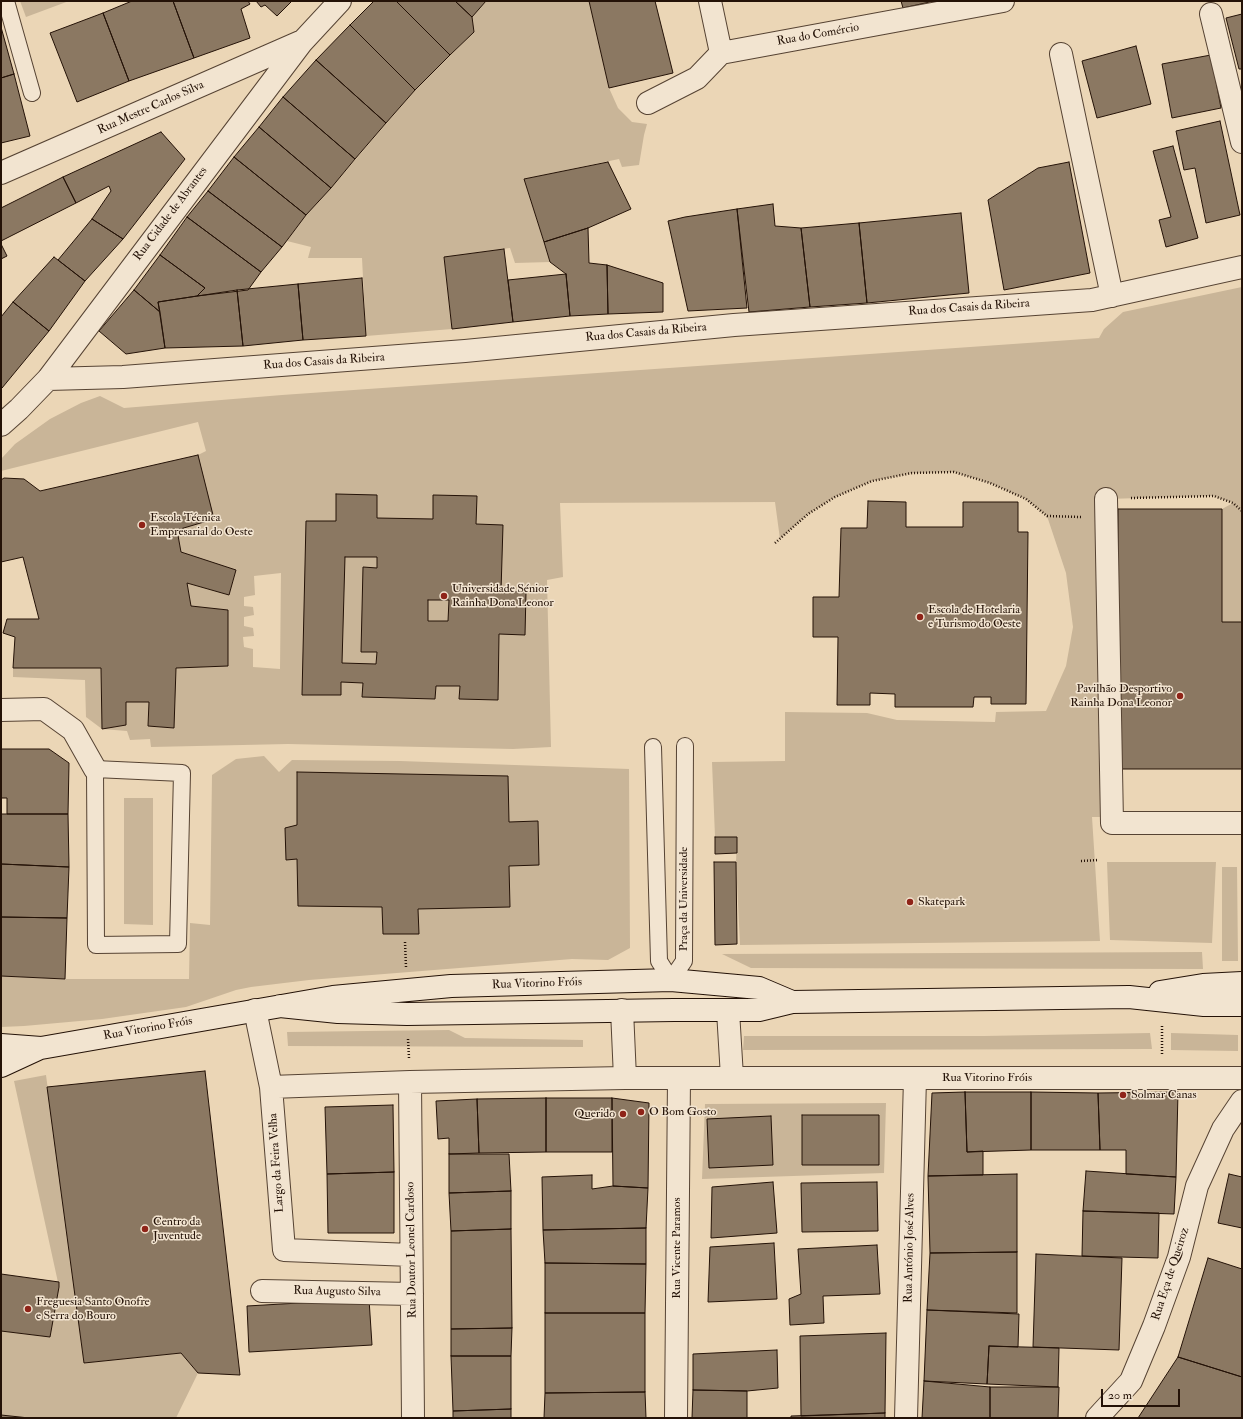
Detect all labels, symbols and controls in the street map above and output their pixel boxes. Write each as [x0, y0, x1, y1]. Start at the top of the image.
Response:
street label: Rua do Comércio [776, 21, 860, 49]
street label: Rua Mestre Carlos Silva [96, 78, 206, 138]
street label: Rua Cidade de Abrantes [131, 164, 211, 264]
street label: Rua dos Casais da Ribeira [908, 297, 1030, 319]
street label: Rua dos Casais da Ribeira [585, 321, 707, 345]
street label: Rua dos Casais da Ribeira [263, 351, 385, 373]
place label: Escola Técnica Empresarial do Oeste [150, 511, 253, 539]
marker: Escola Técnica Empresarial do Oeste [137, 520, 147, 530]
place label: Universidade Sénior Rainha Dona Leonor [452, 582, 554, 610]
marker: Universidade Sénior Rainha Dona Leonor [439, 591, 449, 601]
place label: Escola de Hotelaria e Turismo do Oeste [928, 603, 1021, 631]
marker: Escola de Hotelaria e Turismo do Oeste [915, 612, 925, 622]
place label: Pavilhão Desportivo Rainha Dona Leonor [1070, 682, 1172, 710]
marker: Pavilhão Desportivo Rainha Dona Leonor [1175, 691, 1185, 701]
street label: Praça da Universidade [677, 847, 691, 951]
place label: Skatepark [918, 895, 965, 909]
marker: Skatepark [905, 897, 915, 907]
street label: Rua Vitorino Fróis [492, 975, 582, 993]
street label: Rua Vitorino Fróis [102, 1014, 194, 1044]
street label: Rua Vitorino Fróis [942, 1071, 1032, 1085]
place label: Solmar Canas [1131, 1088, 1197, 1102]
marker: Solmar Canas [1118, 1090, 1128, 1100]
place label: O Bom Gosto [649, 1105, 716, 1119]
place label: Querido [574, 1107, 615, 1121]
marker: O Bom Gosto [636, 1107, 646, 1117]
marker: Querido [618, 1109, 628, 1119]
street label: Largo da Feira Velha [266, 1113, 288, 1213]
street label: Rua Doutor Leonel Cardoso [404, 1182, 420, 1318]
street label: Rua António José Alves [902, 1193, 918, 1303]
street label: Rua Vicente Paramos [670, 1197, 684, 1299]
place label: Centro da Juventude [153, 1215, 201, 1243]
marker: Centro da Juventude [140, 1224, 150, 1234]
street label: Rua Eça de Queiroz [1149, 1226, 1193, 1322]
street label: Rua Augusto Silva [293, 1284, 381, 1300]
place label: Freguesia Santo Onofre e Serra do Bouro [36, 1295, 150, 1323]
marker: Freguesia Santo Onofre e Serra do Bouro [23, 1304, 33, 1314]
scale bar [1103, 1381, 1182, 1407]
text: 20 m [1108, 1388, 1132, 1403]

